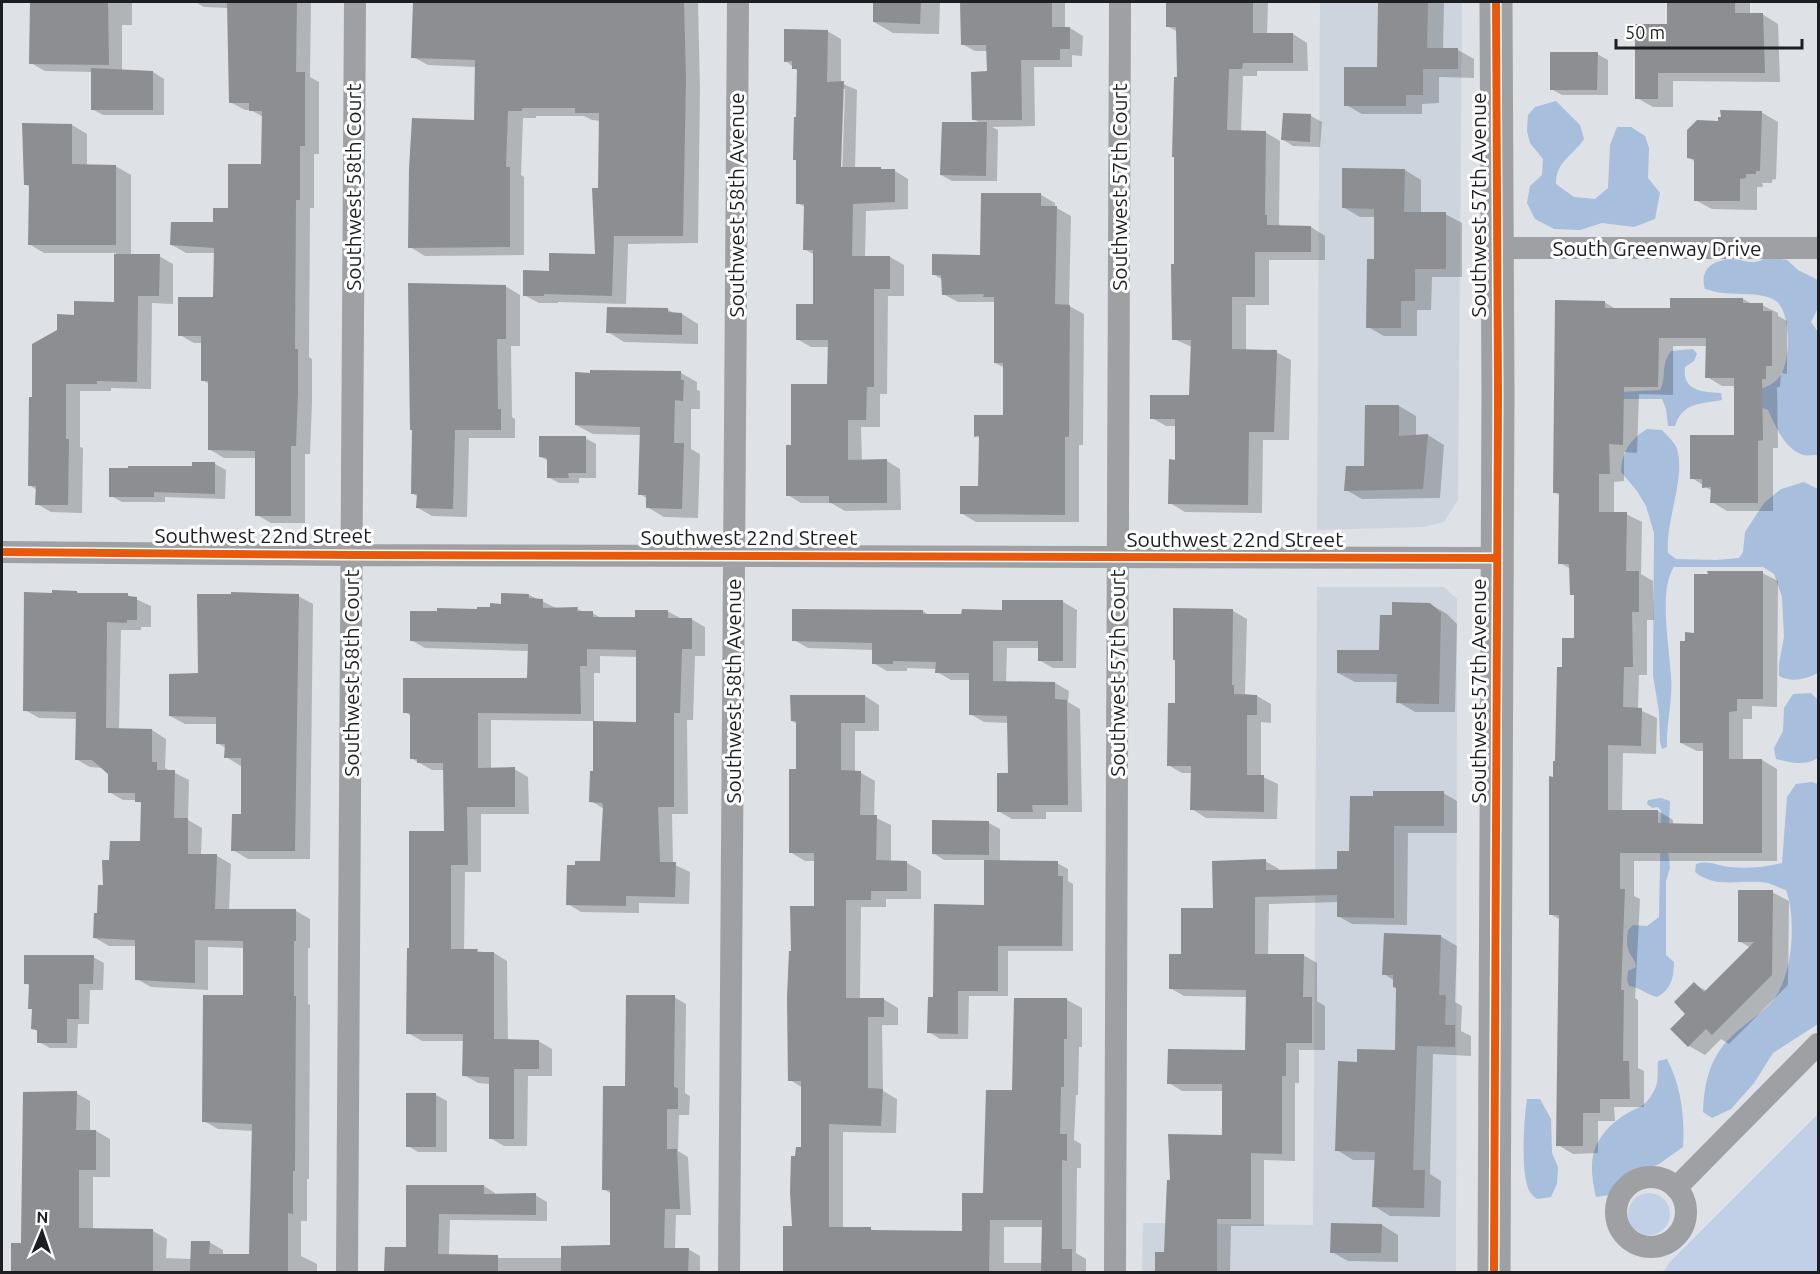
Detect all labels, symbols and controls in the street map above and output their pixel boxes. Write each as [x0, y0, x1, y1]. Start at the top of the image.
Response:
scale bar [1616, 12, 1802, 50]
text: 50 m [1625, 22, 1665, 42]
street label: Southwest 58th Court [341, 83, 365, 291]
street label: Southwest 57th Court [1107, 83, 1131, 291]
street label: Southwest 58th Avenue [724, 92, 748, 318]
street label: Southwest 57th Avenue [1466, 92, 1490, 318]
street label: South Greenway Drive [1553, 236, 1761, 260]
street label: Southwest 22nd Street [155, 523, 371, 547]
street label: Southwest 22nd Street [641, 525, 857, 549]
street label: Southwest 22nd Street [1127, 527, 1343, 551]
street label: Southwest 58th Court [339, 569, 363, 777]
street label: Southwest 57th Court [1105, 569, 1129, 777]
street label: Southwest 58th Avenue [721, 578, 745, 804]
street label: Southwest 57th Avenue [1466, 578, 1490, 804]
north arrow [12, 1202, 72, 1262]
text: N [36, 1208, 49, 1226]

